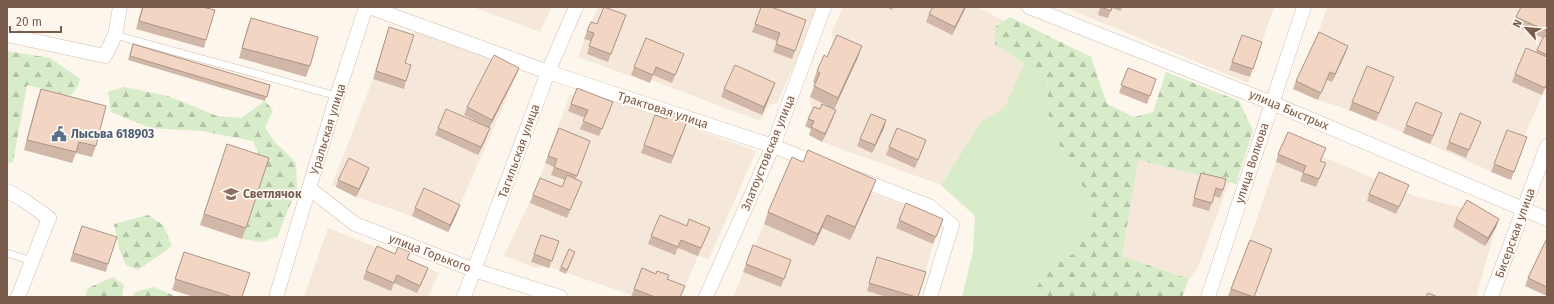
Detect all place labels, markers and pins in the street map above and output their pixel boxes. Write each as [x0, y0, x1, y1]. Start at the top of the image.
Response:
public building icon: Лысьва 618903 [50, 125, 68, 143]
place label: Лысьва 618903 [71, 127, 154, 141]
school or university icon: Светлячок [222, 185, 240, 203]
place label: Светлячок [243, 187, 302, 201]

